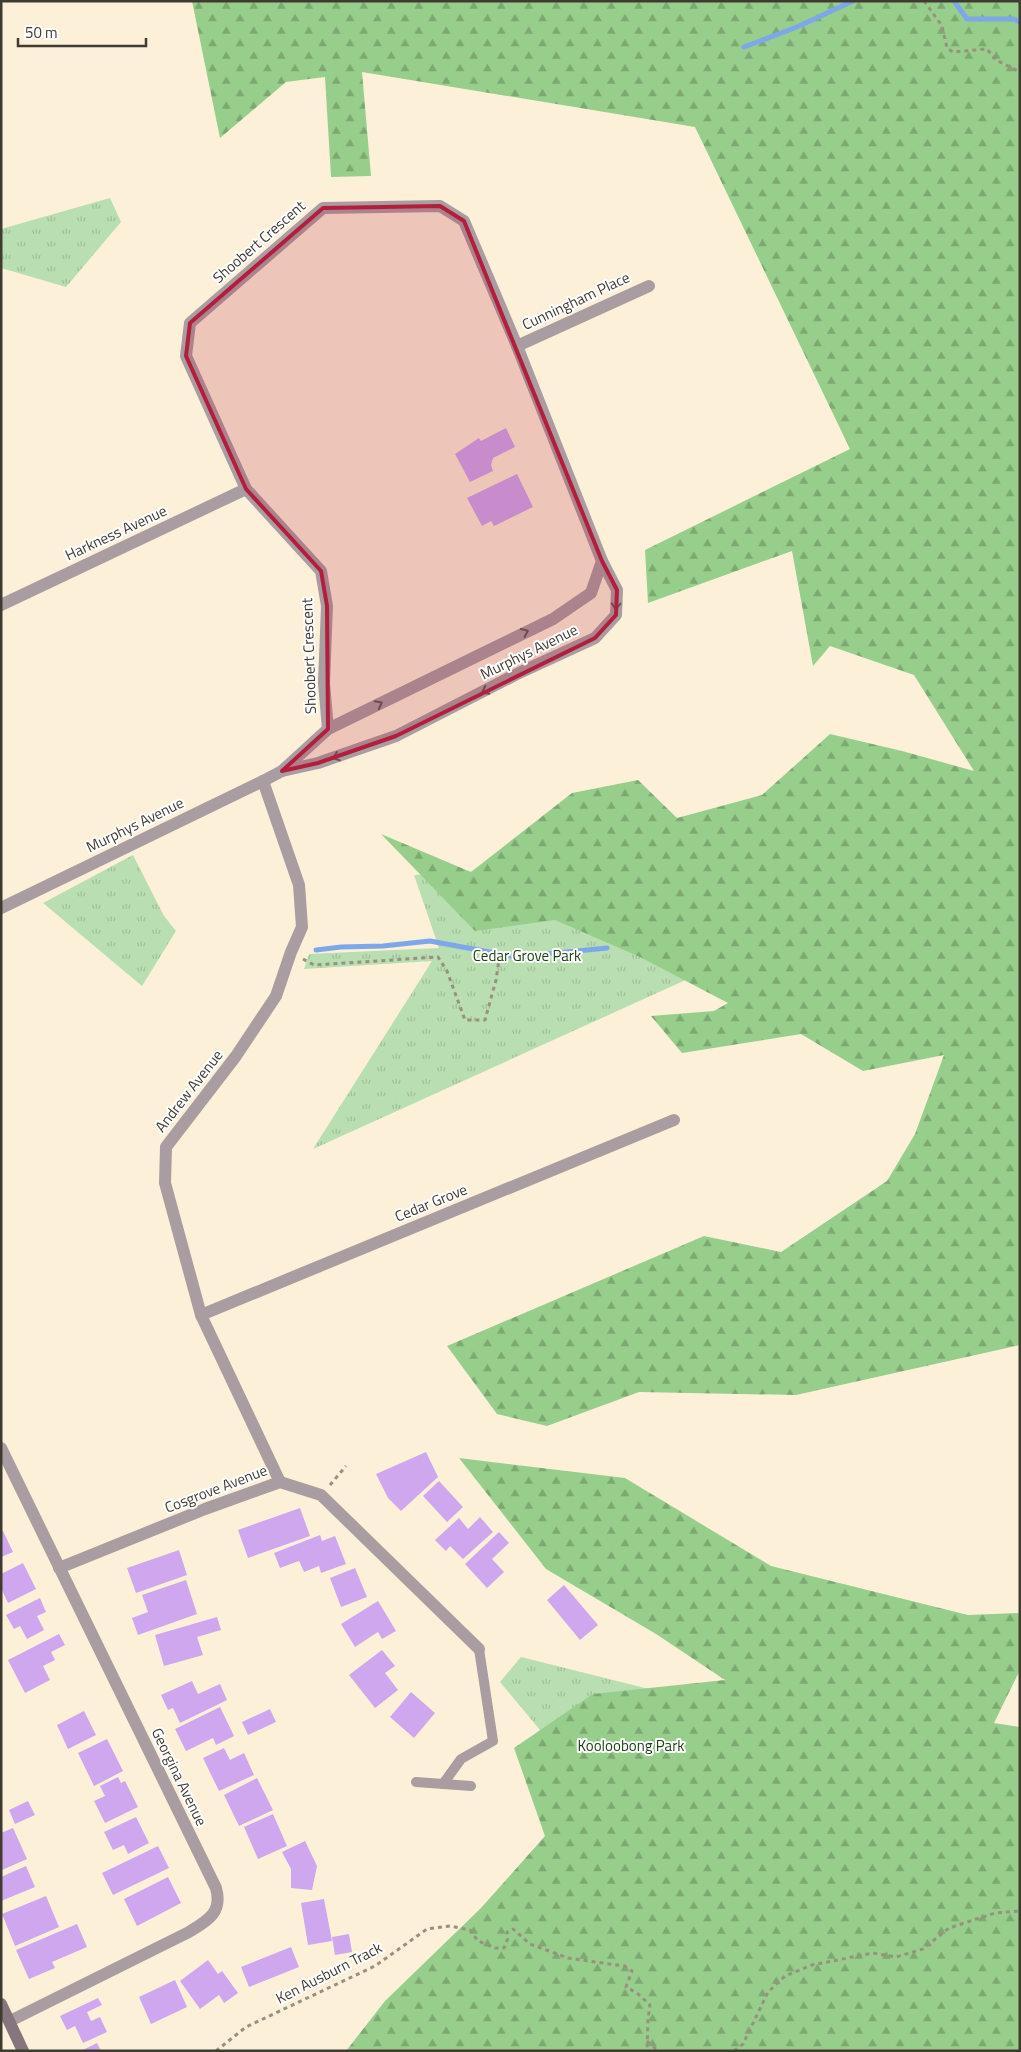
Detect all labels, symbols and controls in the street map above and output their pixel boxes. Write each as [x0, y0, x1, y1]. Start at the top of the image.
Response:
scale bar [18, 15, 145, 47]
text: 50 m [25, 21, 58, 44]
street label: Shoobert Crescent [207, 194, 311, 288]
street label: Cunningham Place [518, 266, 633, 336]
street label: Harkness Avenue [61, 499, 170, 566]
street label: Shoobert Crescent [295, 597, 322, 715]
one-way arrow [611, 603, 622, 611]
street label: Murphys Avenue [476, 618, 581, 685]
one-way arrow [520, 628, 529, 638]
one-way arrow [481, 685, 490, 695]
one-way arrow [374, 700, 383, 710]
one-way arrow [333, 751, 341, 761]
street label: Murphys Avenue [82, 791, 187, 858]
park label: Cedar Grove Park [473, 944, 581, 967]
street label: Andrew Avenue [149, 1045, 228, 1137]
street label: Cedar Grove [391, 1178, 470, 1227]
street label: Cosgrove Avenue [161, 1458, 270, 1519]
street label: Georgina Avenue [146, 1724, 213, 1830]
park label: Kooloobong Park [577, 1734, 685, 1757]
street label: Ken Ausburn Track [272, 1936, 386, 2009]

